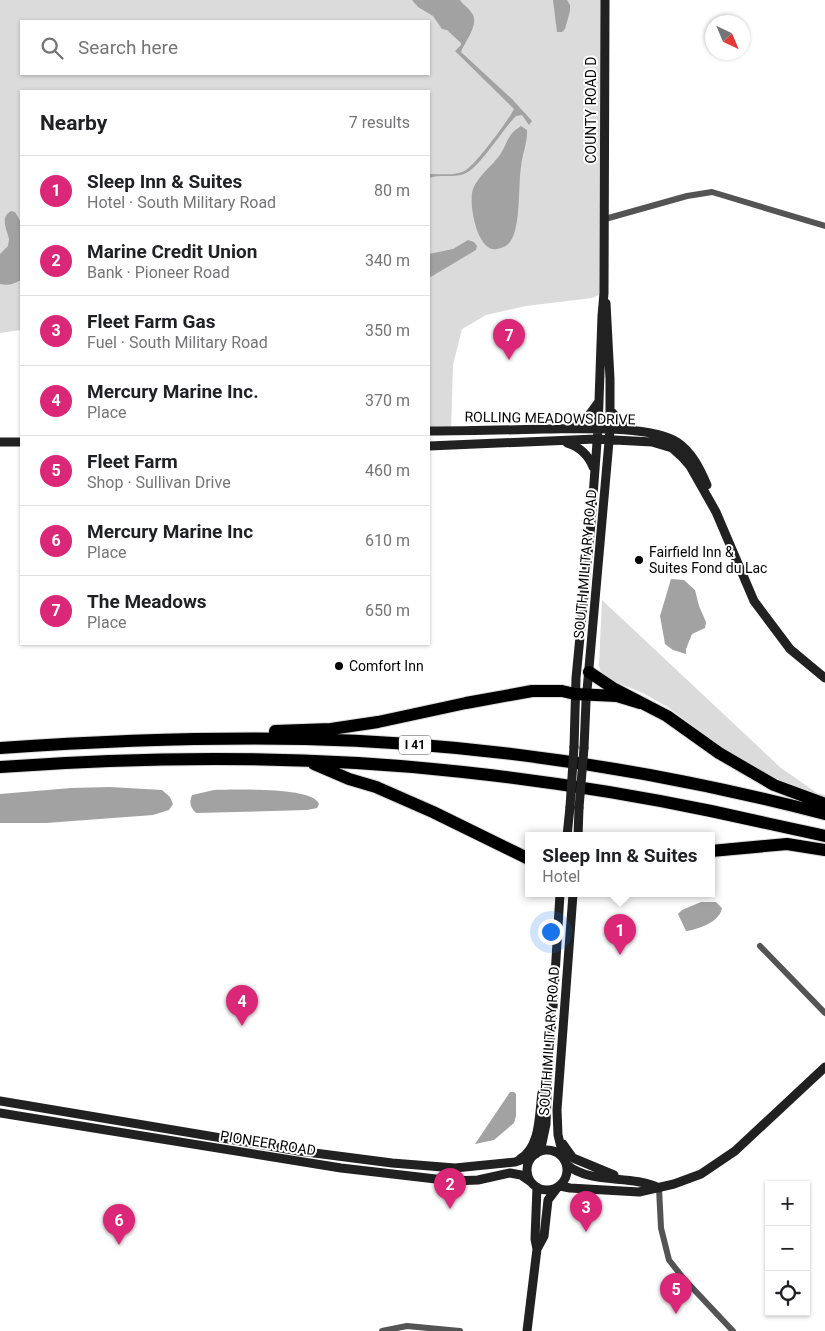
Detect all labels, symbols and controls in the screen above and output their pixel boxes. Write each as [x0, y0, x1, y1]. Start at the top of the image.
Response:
north arrow [705, 15, 750, 60]
search box [20, 20, 430, 75]
icon: search [38, 34, 66, 62]
text: Search here [78, 36, 178, 59]
street label: COUNTY ROAD D [583, 56, 599, 164]
text: Nearby [40, 111, 107, 135]
text: 7 results [349, 113, 410, 132]
text: Sleep Inn & Suites [87, 170, 242, 193]
text: 1 [51, 181, 61, 200]
text: 80 m [374, 181, 410, 200]
text: Hotel · South Military Road [87, 193, 276, 212]
text: Marine Credit Union [87, 240, 257, 263]
text: 2 [51, 251, 61, 270]
text: 340 m [365, 251, 410, 270]
text: Bank · Pioneer Road [87, 263, 230, 282]
text: Fleet Farm Gas [87, 310, 215, 333]
pin: 7 [493, 319, 525, 360]
text: 3 [51, 321, 61, 340]
text: 350 m [365, 321, 410, 340]
text: Fuel · South Military Road [87, 333, 268, 352]
text: Mercury Marine Inc. [87, 380, 259, 403]
text: 4 [51, 391, 61, 410]
text: 370 m [365, 391, 410, 410]
text: Place [87, 403, 127, 422]
street label: ROLLING MEADOWS DRIVE [464, 409, 636, 427]
text: Fleet Farm [87, 450, 178, 473]
text: 5 [51, 461, 61, 480]
text: 460 m [365, 461, 410, 480]
text: Shop · Sullivan Drive [87, 473, 231, 492]
street label: SOUTH MILITARY ROAD [571, 489, 599, 639]
text: Mercury Marine Inc [87, 520, 253, 543]
text: 6 [51, 531, 61, 550]
text: 610 m [365, 531, 410, 550]
text: Place [87, 543, 127, 562]
place label: Fairfield Inn & Suites Fond du Lac [649, 544, 767, 576]
marker: Fairfield Inn & Suites Fond du Lac [633, 554, 645, 566]
text: The Meadows [87, 590, 207, 613]
text: 7 [51, 601, 61, 620]
text: 650 m [365, 601, 410, 620]
text: Place [87, 613, 127, 632]
place label: Comfort Inn [349, 658, 424, 674]
marker: Comfort Inn [333, 660, 345, 672]
road number: I 41 [399, 736, 431, 754]
popup [525, 832, 715, 897]
text: Sleep Inn & Suites [542, 844, 698, 867]
text: Hotel [542, 867, 581, 886]
pin: 1 [604, 914, 636, 955]
your location [538, 919, 564, 945]
street label: SOUTH MILITARY ROAD [536, 966, 562, 1116]
pin: 4 [226, 985, 258, 1026]
street label: PIONEER ROAD [219, 1128, 317, 1158]
pin: 2 [434, 1168, 466, 1209]
map controls [765, 1181, 810, 1316]
button: + [765, 1181, 810, 1226]
pin: 3 [570, 1191, 602, 1232]
pin: 6 [103, 1204, 135, 1245]
button: − [765, 1226, 810, 1271]
button: locate [765, 1271, 810, 1316]
pin: 5 [660, 1273, 692, 1314]

